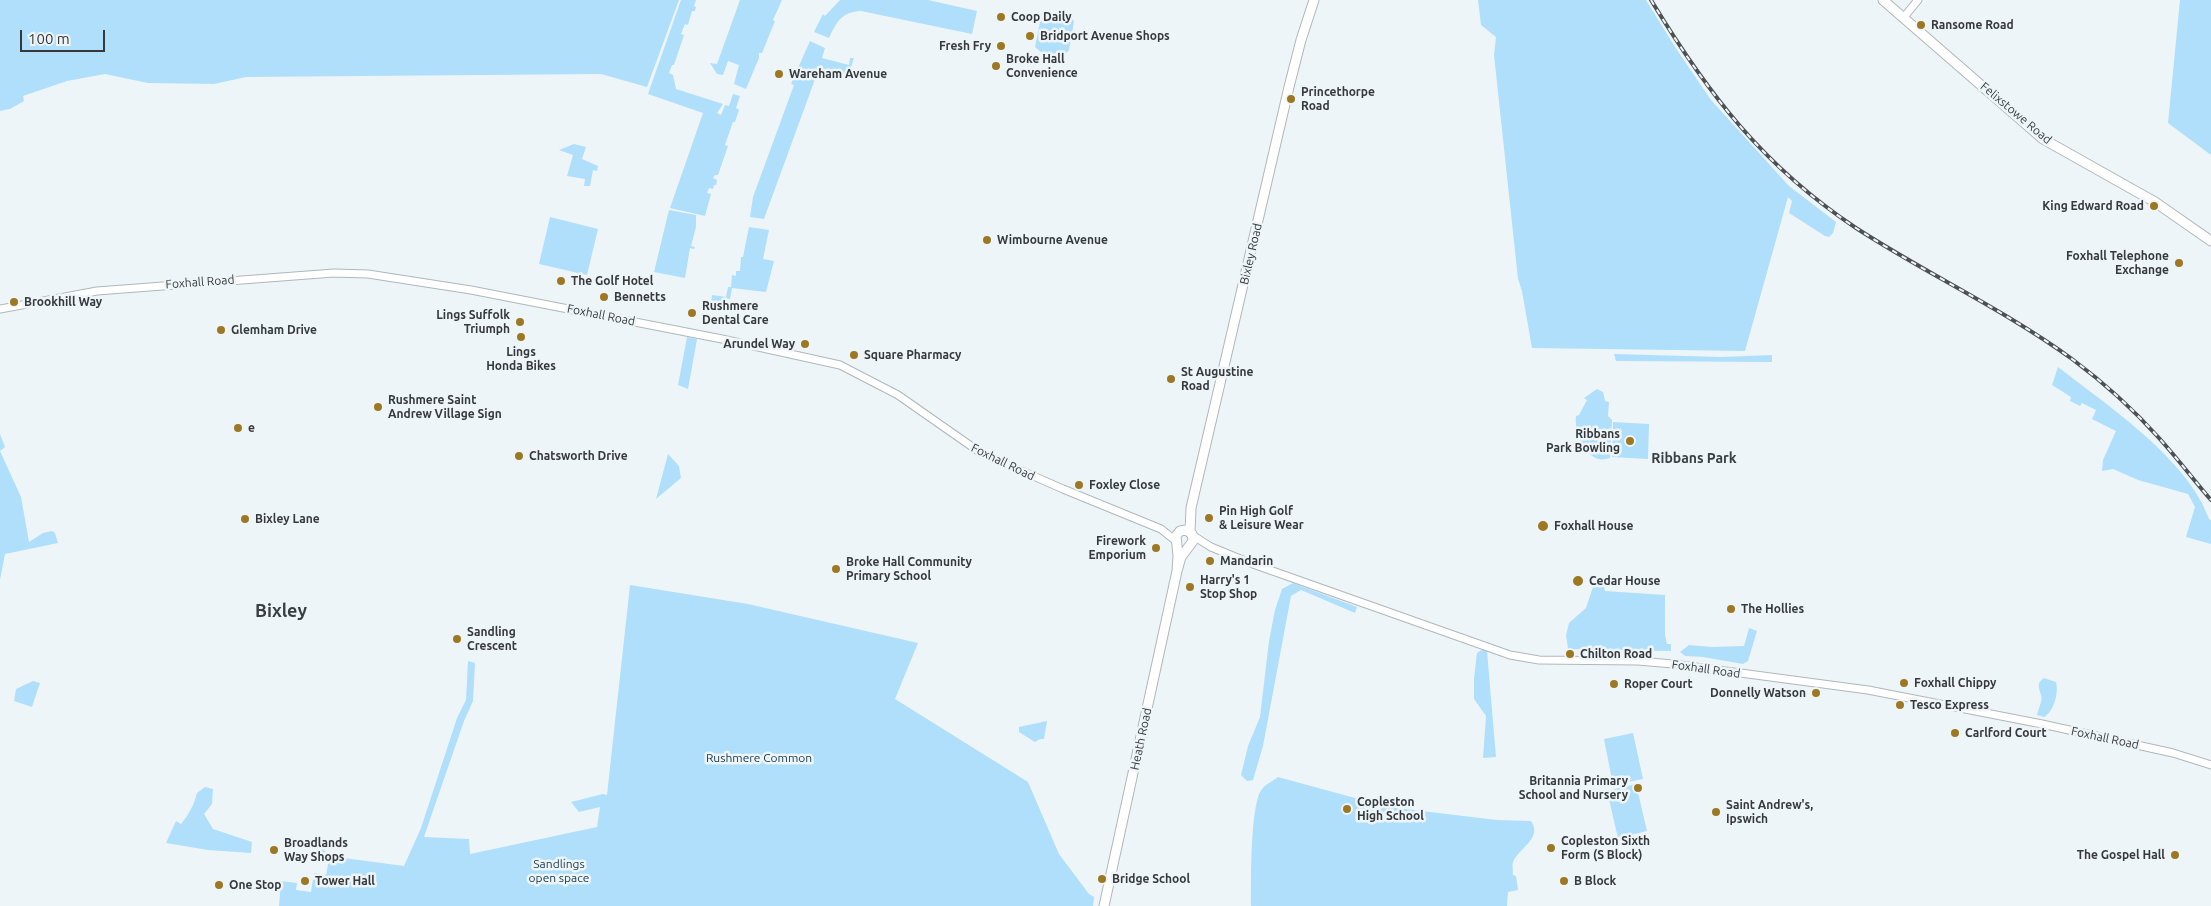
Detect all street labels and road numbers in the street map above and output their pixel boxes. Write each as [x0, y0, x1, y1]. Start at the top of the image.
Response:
street label: Felixstowe Road [1978, 79, 2054, 147]
street label: Bixley Road [1237, 222, 1265, 286]
street label: Foxhall Road [165, 272, 235, 292]
street label: Foxhall Road [566, 301, 636, 329]
street label: Foxhall Road [969, 440, 1037, 484]
street label: Foxhall Road [1671, 657, 1741, 681]
street label: Heath Road [1127, 707, 1155, 771]
street label: Foxhall Road [2070, 724, 2140, 752]

